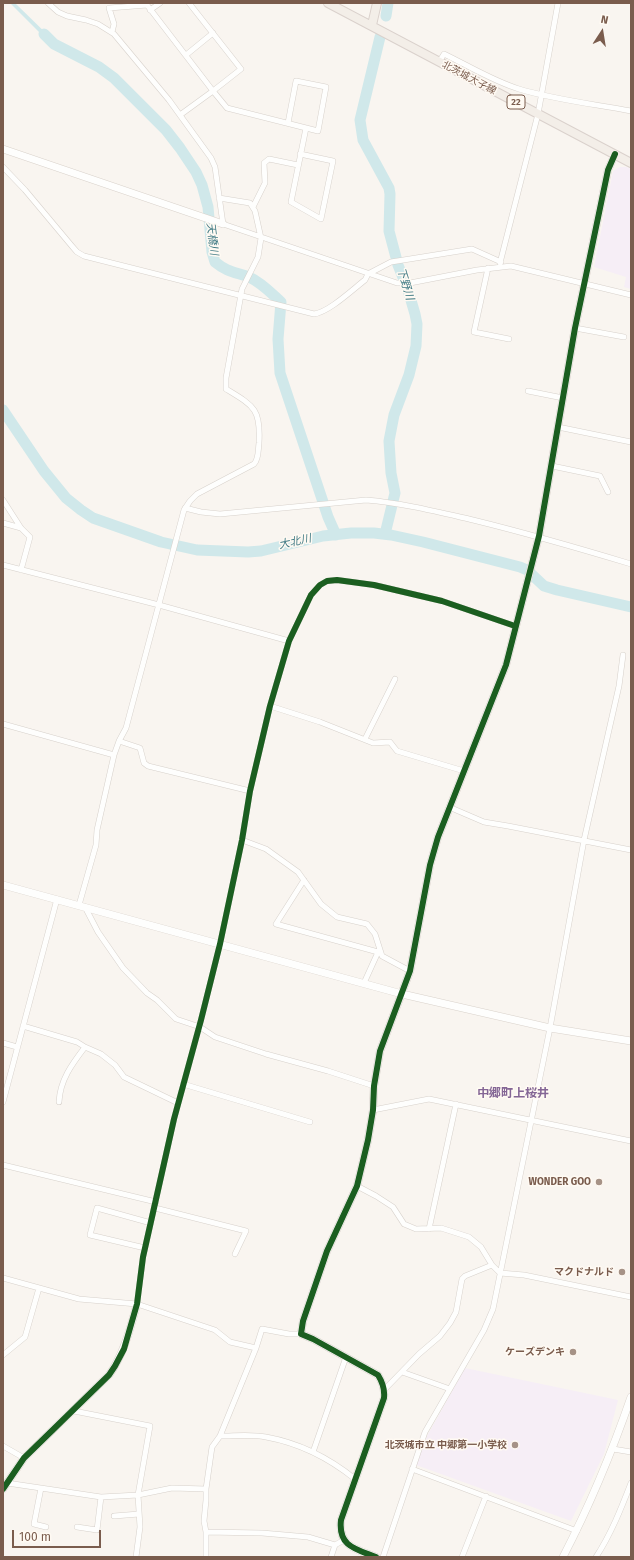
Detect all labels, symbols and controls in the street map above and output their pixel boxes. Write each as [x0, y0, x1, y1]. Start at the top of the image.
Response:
north arrow [582, 12, 622, 52]
text: N [600, 13, 610, 27]
street label: 北茨城大子線 [440, 59, 498, 97]
road number: 22 [507, 95, 525, 109]
water label: 天橋川 [203, 222, 221, 256]
water label: 下野川 [394, 266, 416, 302]
water label: 大北川 [277, 532, 313, 552]
district label: 中郷町上桜井 [477, 1087, 549, 1101]
place label: WONDER GOO [528, 1176, 591, 1188]
marker: WONDER GOO [594, 1177, 604, 1187]
place label: マクドナルド [554, 1266, 614, 1278]
marker: マクドナルド [617, 1267, 627, 1277]
place label: ケーズデンキ [505, 1346, 565, 1358]
marker: ケーズデンキ [568, 1347, 578, 1357]
place label: 北茨城市立 中郷第一小学校 [385, 1439, 507, 1451]
marker: 北茨城市立 中郷第一小学校 [510, 1440, 520, 1450]
scale bar [14, 1522, 103, 1548]
text: 100 m [19, 1530, 51, 1544]

